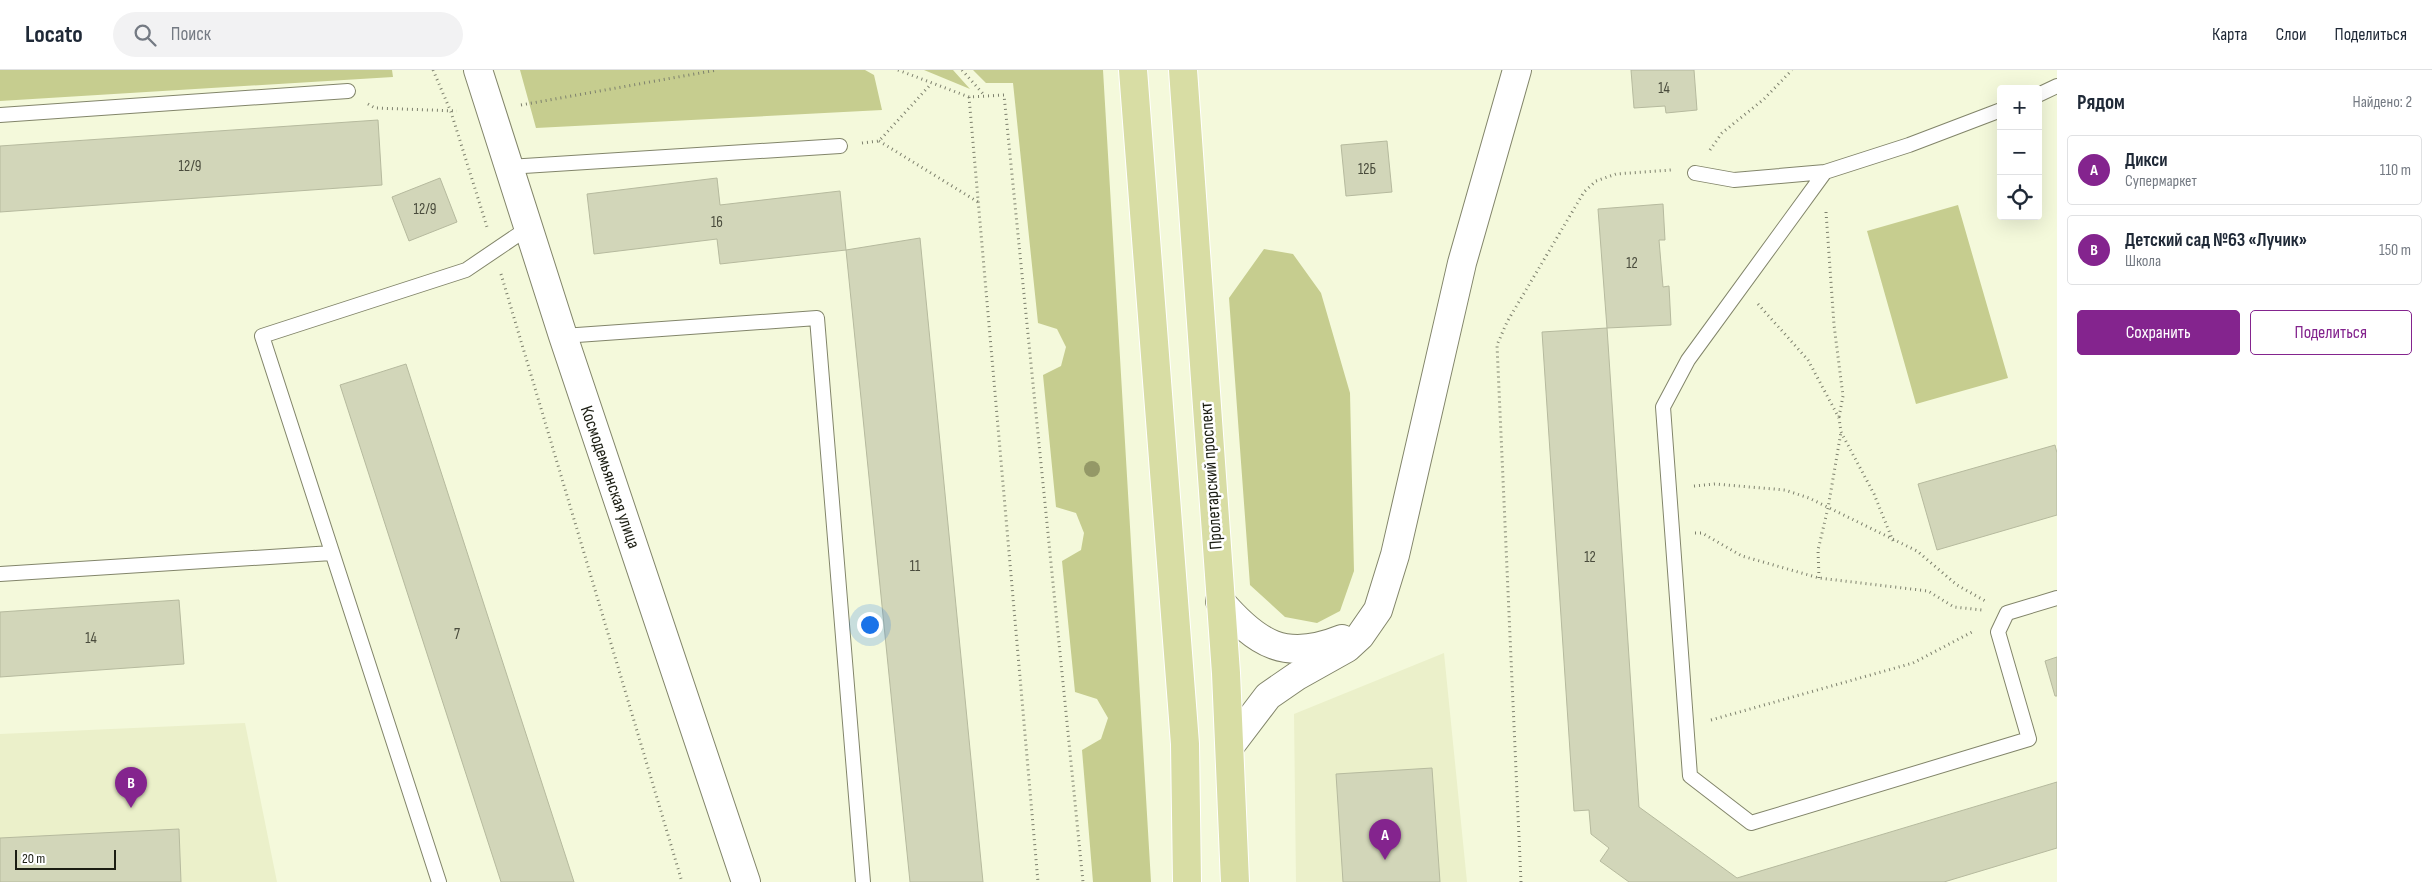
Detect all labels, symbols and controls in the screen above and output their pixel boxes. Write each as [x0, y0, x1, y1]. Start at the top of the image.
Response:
search box [113, 12, 463, 57]
text: Locato [25, 20, 83, 49]
icon: search [131, 21, 159, 49]
text: Поиск [171, 23, 211, 46]
text: Карта [2212, 24, 2248, 45]
text: Слои [2276, 24, 2307, 45]
text: Поделиться [2335, 24, 2407, 45]
house number: 14 [1658, 79, 1670, 98]
map controls [1997, 85, 2042, 220]
button: + [1997, 85, 2042, 130]
text: Рядом [2077, 90, 2125, 115]
text: Найдено: 2 [2353, 93, 2412, 112]
button: − [1997, 130, 2042, 175]
text: Дикси [2125, 149, 2168, 172]
house number: 12/9 [179, 157, 201, 176]
house number: 12Б [1358, 160, 1377, 179]
text: A [2090, 161, 2098, 180]
text: 110 m [2380, 161, 2411, 180]
text: Супермаркет [2125, 172, 2197, 191]
button: locate [1997, 175, 2042, 220]
house number: 12/9 [414, 200, 436, 219]
house number: 16 [711, 213, 723, 232]
text: Детский сад №63 «Лучик» [2125, 229, 2307, 252]
text: B [2090, 241, 2098, 260]
text: 150 m [2379, 241, 2411, 260]
text: Школа [2125, 252, 2161, 271]
house number: 12 [1626, 254, 1638, 273]
button: Сохранить [2077, 310, 2240, 355]
button: Поделиться [2250, 310, 2412, 355]
street label: Пролетарский проспект [1195, 402, 1227, 550]
street label: Космодемьянская улица [576, 403, 644, 551]
house number: 12 [1584, 548, 1596, 567]
house number: 11 [910, 557, 921, 576]
your location [857, 612, 883, 638]
house number: 7 [454, 625, 460, 644]
house number: 14 [85, 629, 97, 648]
pin: B [115, 767, 147, 808]
pin: A [1369, 819, 1401, 860]
scale bar [15, 847, 116, 870]
text: 20 m [22, 850, 45, 867]

